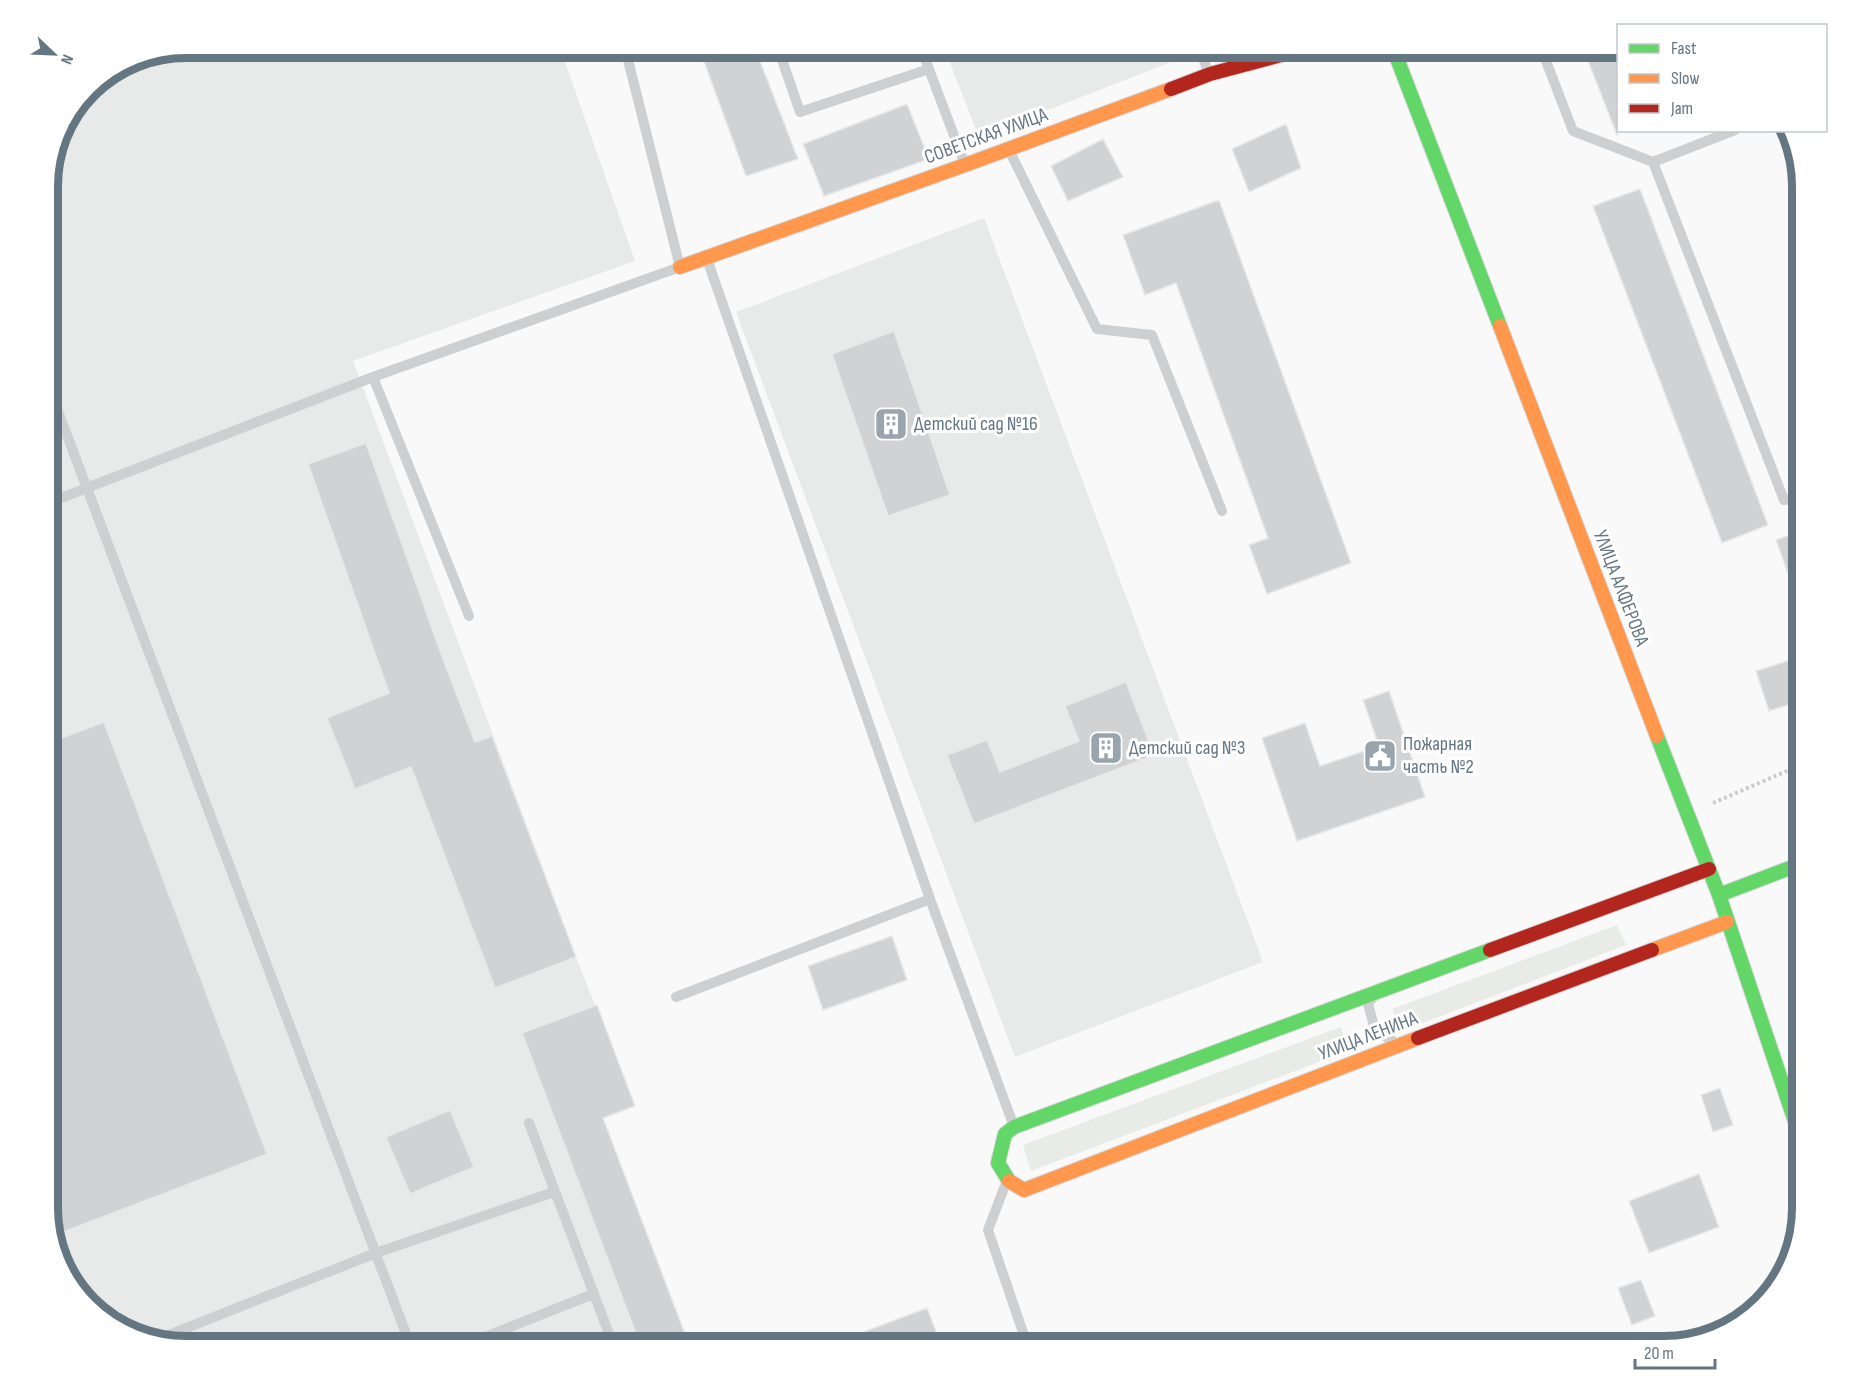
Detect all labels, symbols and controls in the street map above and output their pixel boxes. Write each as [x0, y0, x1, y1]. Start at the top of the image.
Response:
north arrow [24, 24, 84, 84]
legend [1617, 24, 1827, 132]
text: Fast [1671, 38, 1697, 59]
text: N [56, 52, 77, 67]
text: Slow [1671, 68, 1700, 89]
text: Jam [1670, 98, 1693, 119]
street label: СОВЕТСКАЯ УЛИЦА [921, 102, 1051, 169]
building icon: Детский сад №16 [873, 406, 909, 442]
place label: Детский сад №16 [914, 412, 1038, 436]
street label: УЛИЦА АЛФЕРОВА [1588, 527, 1654, 650]
building icon: Детский сад №3 [1088, 730, 1124, 766]
place label: Пожарная часть №2 [1403, 732, 1474, 779]
place label: Детский сад №3 [1129, 736, 1245, 760]
public building icon: Пожарная часть №2 [1362, 738, 1398, 774]
street label: УЛИЦА ЛЕНИНА [1315, 1006, 1421, 1066]
scale bar [1635, 1332, 1714, 1370]
text: 20 m [1644, 1343, 1674, 1364]

